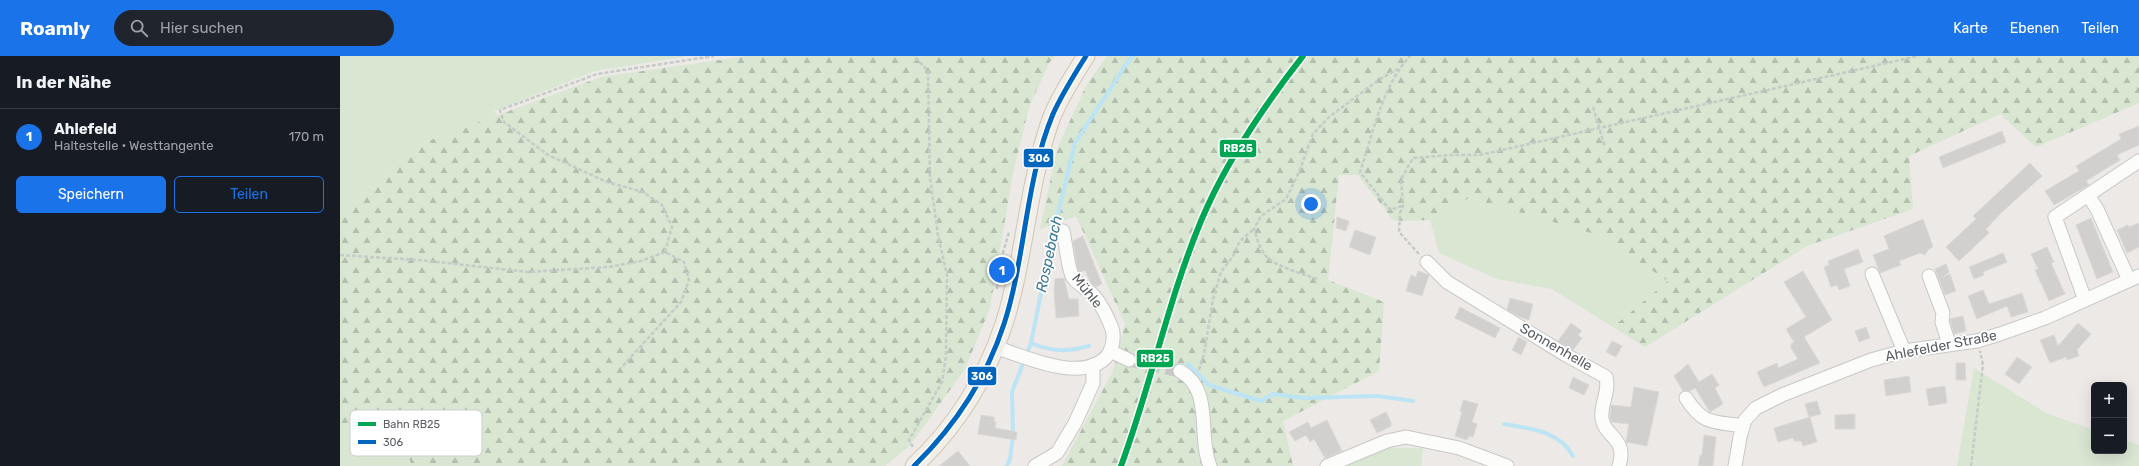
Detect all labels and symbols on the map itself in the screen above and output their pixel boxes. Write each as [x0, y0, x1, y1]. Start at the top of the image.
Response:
line badge: RB25 [1219, 139, 1257, 158]
text: RB25 [1223, 142, 1253, 155]
line badge: 306 [1023, 148, 1054, 168]
text: 306 [1028, 152, 1050, 165]
your location [1301, 194, 1321, 214]
water label: Rospebach [1032, 214, 1066, 294]
pin: 1 [989, 255, 1015, 285]
street label: Mühle [1068, 270, 1106, 312]
street label: Sonnenhelle [1517, 319, 1595, 375]
street label: Ahlefelder Straße [1884, 327, 1998, 365]
line badge: RB25 [1136, 349, 1174, 368]
text: RB25 [1140, 352, 1170, 365]
line badge: 306 [967, 366, 997, 386]
text: 306 [971, 370, 993, 383]
legend [350, 410, 482, 456]
text: Bahn RB25 [383, 418, 440, 431]
text: 306 [383, 436, 404, 449]

